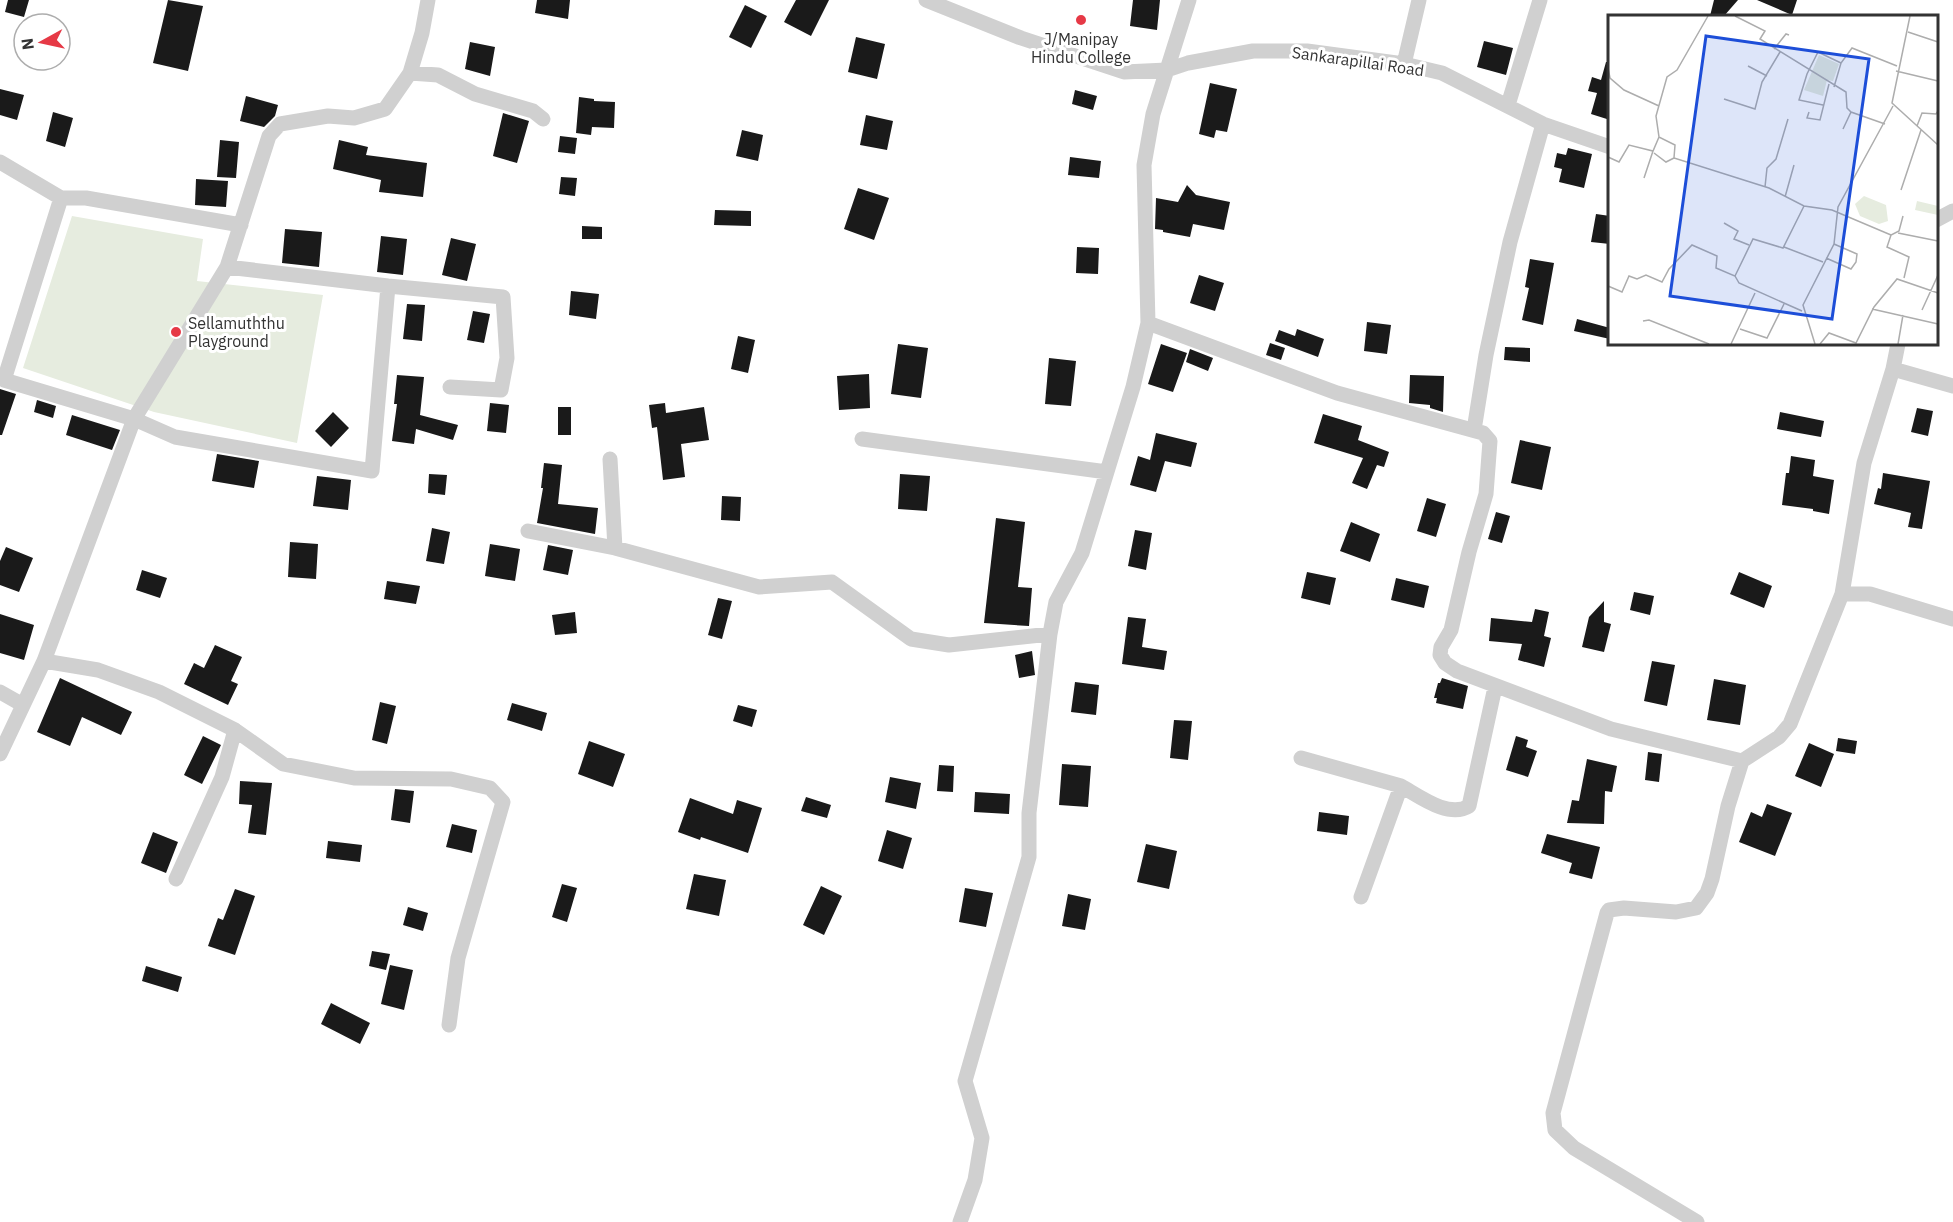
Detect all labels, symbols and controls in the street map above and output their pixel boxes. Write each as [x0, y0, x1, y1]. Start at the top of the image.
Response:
north arrow [12, 12, 72, 72]
marker: J/Manipay Hindu College [1074, 13, 1088, 27]
inset map [1608, 15, 1938, 345]
place label: J/Manipay Hindu College [1031, 29, 1131, 67]
text: N [16, 37, 38, 51]
street label: Sankarapillai Road [1291, 42, 1425, 80]
place label: Sellamuththu Playground [188, 313, 285, 351]
marker: Sellamuththu Playground [169, 325, 183, 339]

